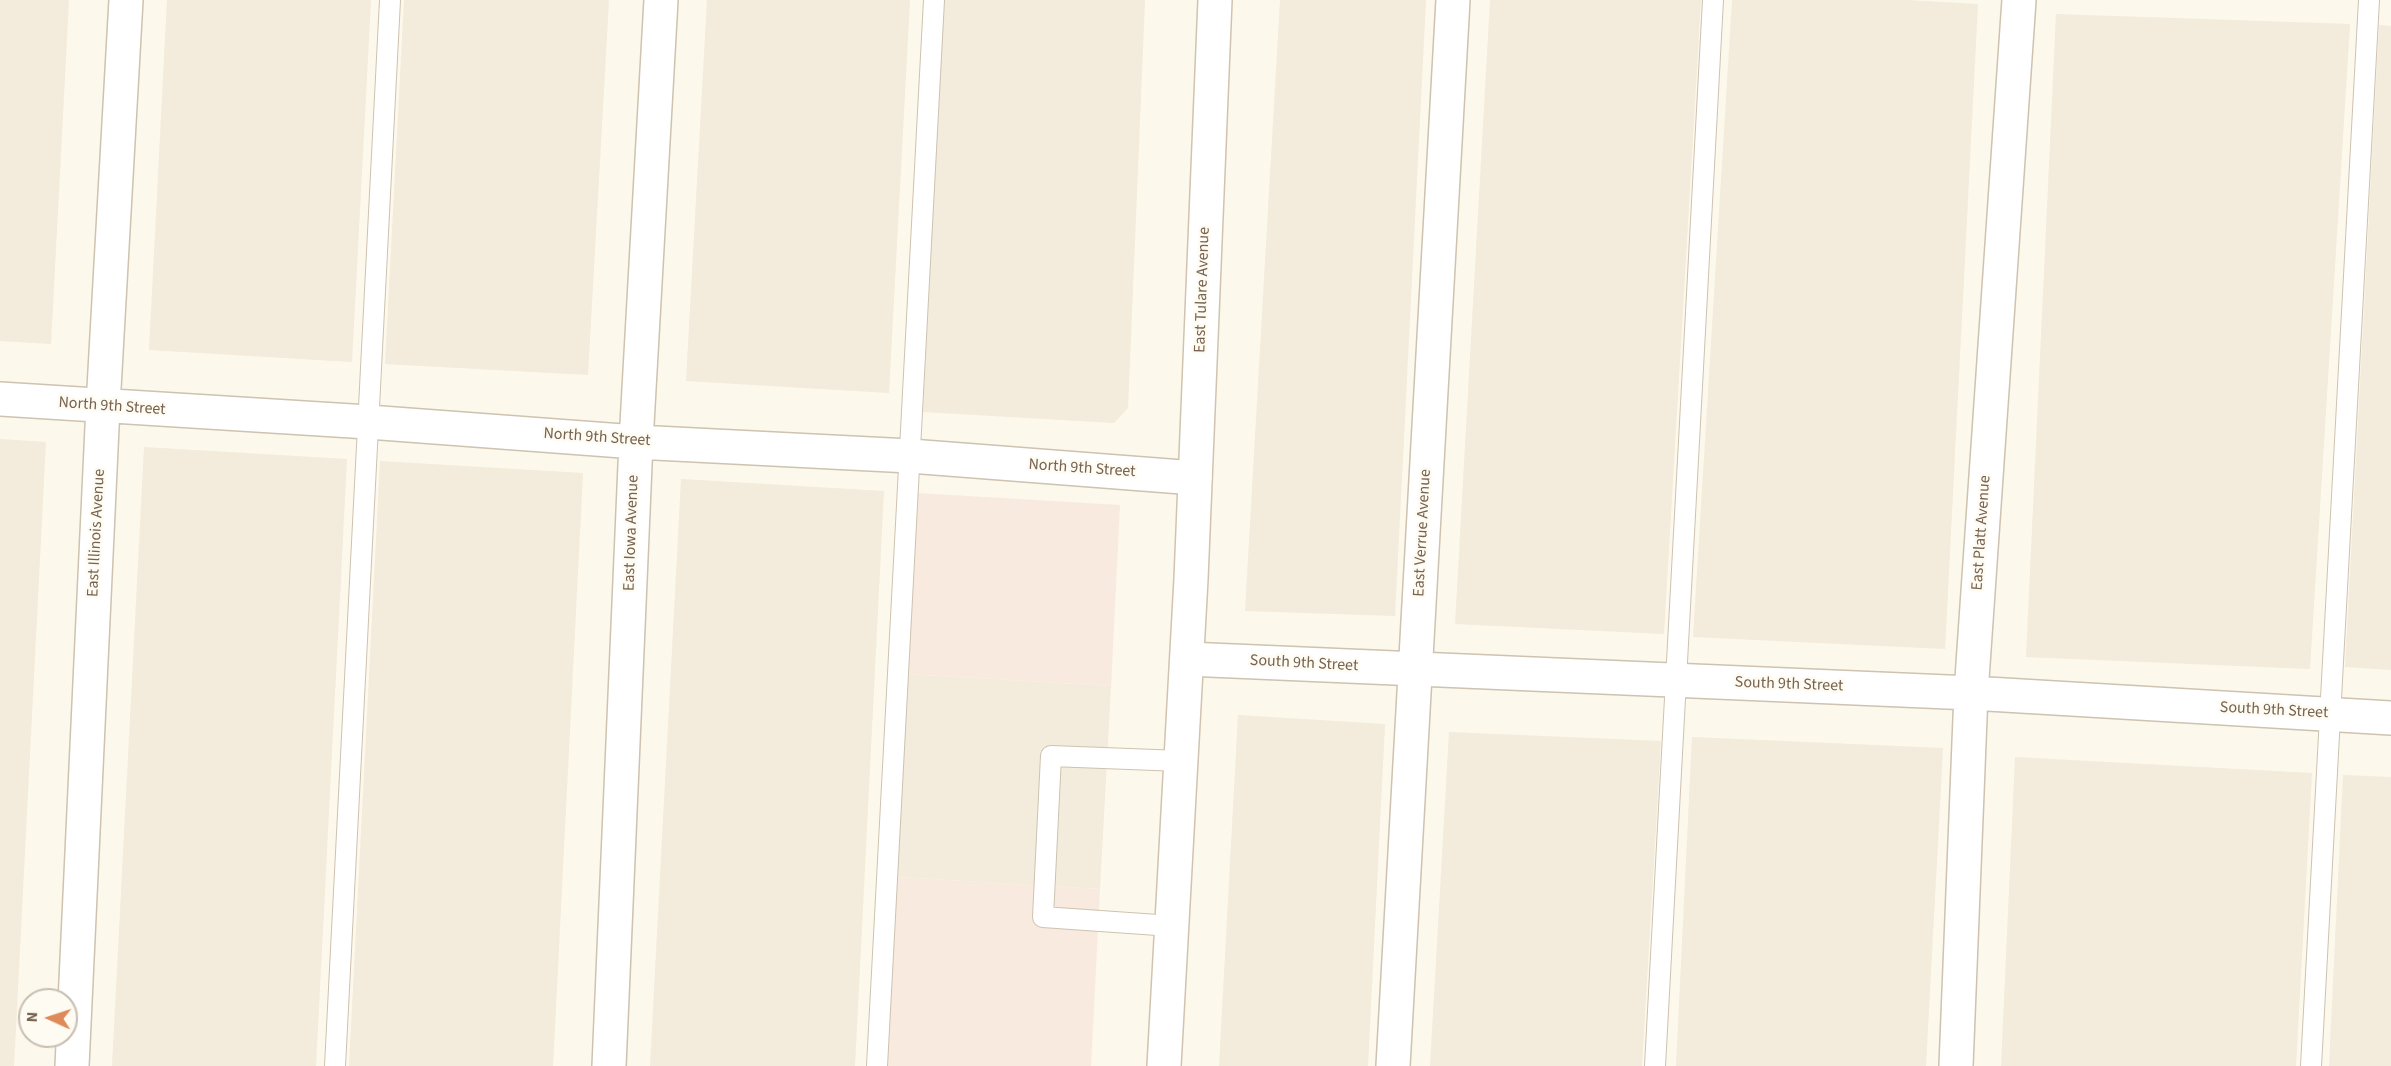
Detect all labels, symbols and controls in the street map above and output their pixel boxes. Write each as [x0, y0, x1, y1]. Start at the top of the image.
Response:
street label: East Tulare Avenue [1191, 227, 1215, 353]
street label: North 9th Street [58, 394, 166, 420]
street label: North 9th Street [543, 425, 651, 451]
street label: North 9th Street [1028, 456, 1136, 482]
street label: East Illinois Avenue [84, 468, 110, 598]
street label: East Verrue Avenue [1410, 469, 1436, 597]
street label: East Iowa Avenue [620, 475, 644, 591]
street label: East Platt Avenue [1968, 475, 1996, 591]
street label: South 9th Street [1249, 652, 1359, 676]
street label: South 9th Street [1734, 674, 1844, 696]
street label: South 9th Street [2219, 699, 2329, 723]
north arrow [18, 988, 78, 1048]
text: N [21, 1011, 43, 1023]

